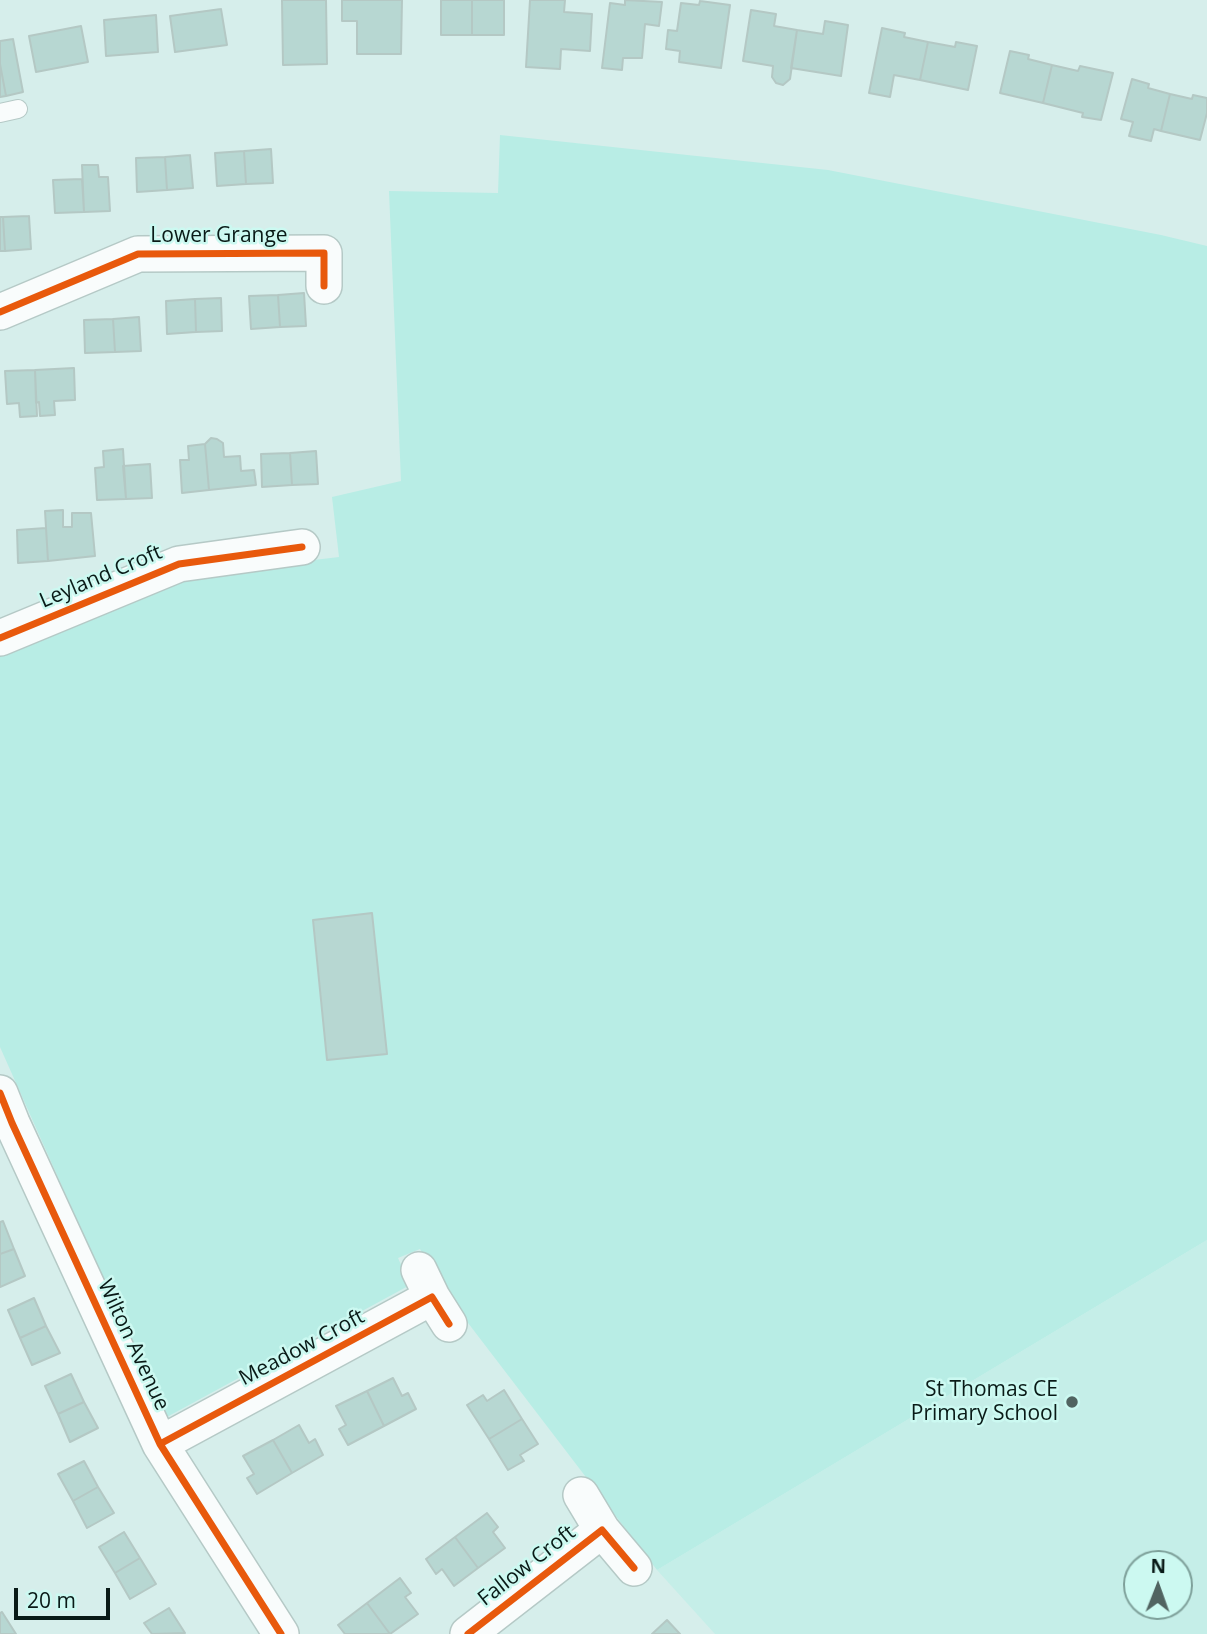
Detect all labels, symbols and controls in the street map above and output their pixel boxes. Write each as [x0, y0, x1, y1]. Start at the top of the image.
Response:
street label: Lower Grange [150, 223, 288, 249]
street label: Leyland Croft [36, 540, 166, 614]
street label: Wilton Avenue [92, 1276, 174, 1414]
street label: Meadow Croft [235, 1304, 369, 1392]
place label: St Thomas CE Primary School [911, 1377, 1058, 1427]
marker: St Thomas CE Primary School [1064, 1394, 1080, 1410]
street label: Fallow Croft [473, 1520, 581, 1612]
north arrow [1123, 1550, 1193, 1620]
text: N [1150, 1553, 1166, 1579]
scale bar [18, 1574, 114, 1618]
text: 20 m [27, 1586, 76, 1614]

